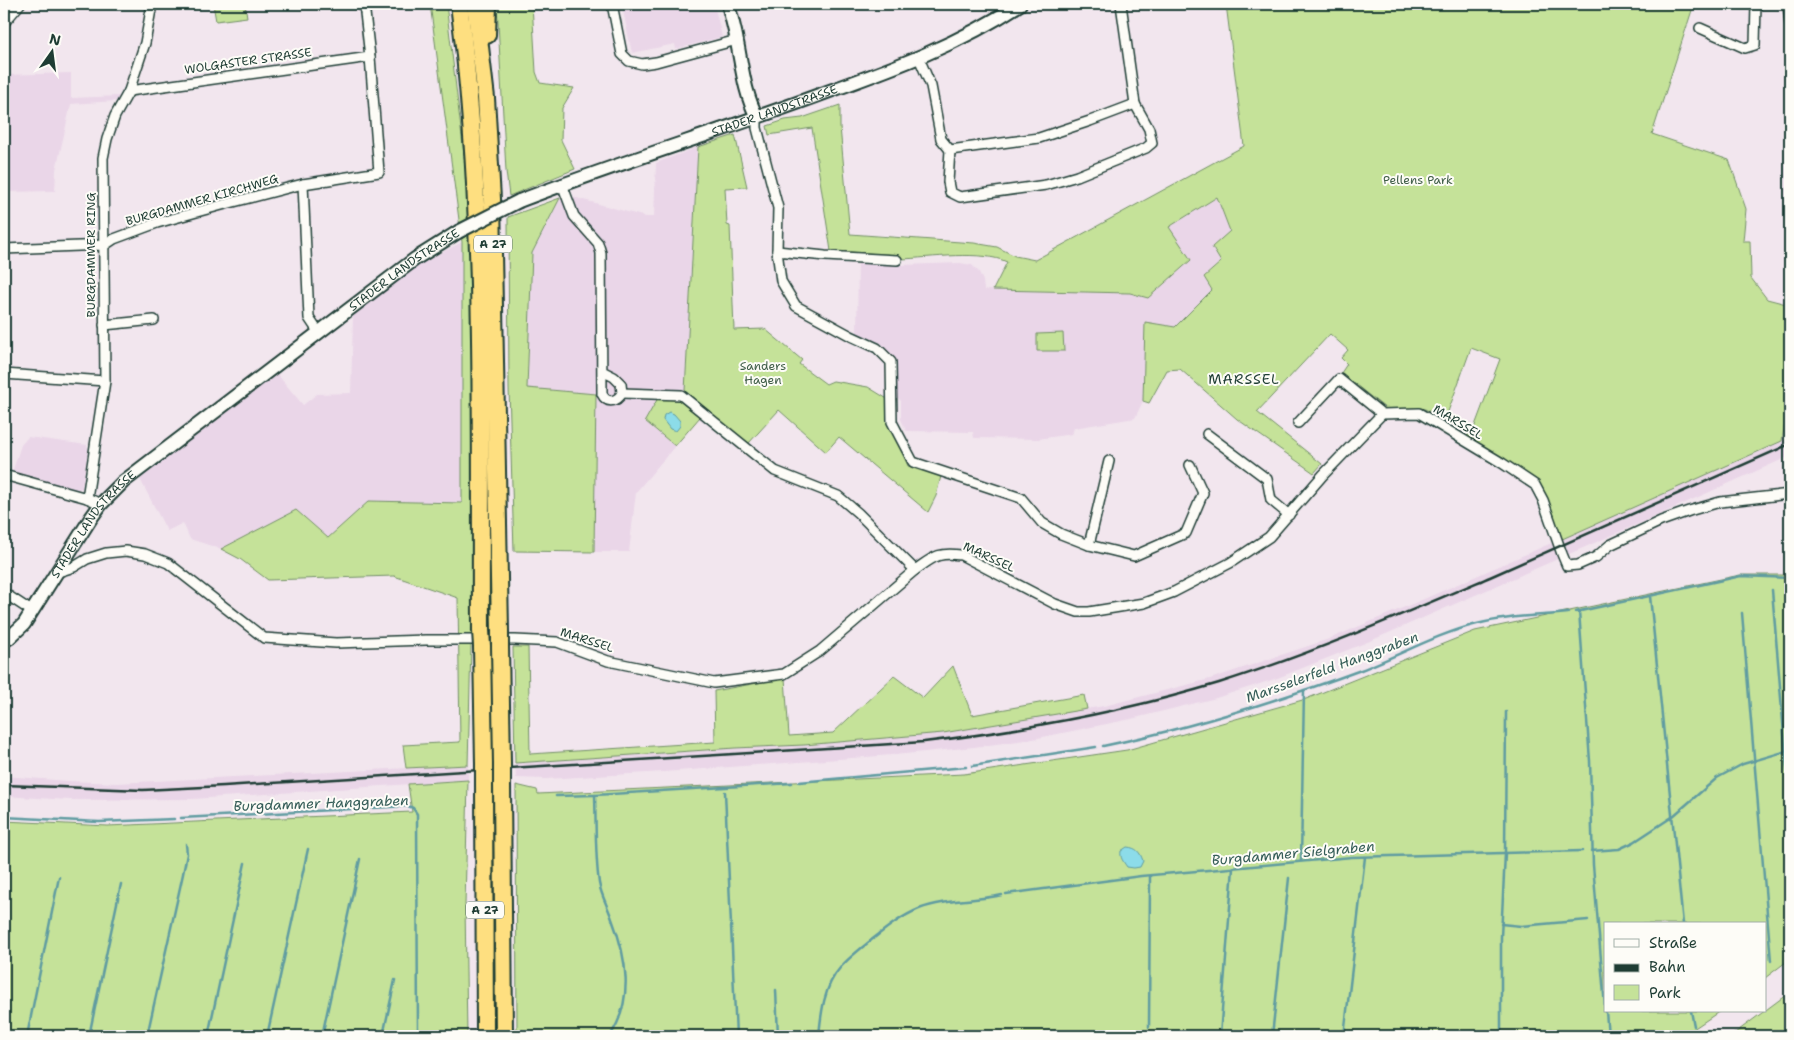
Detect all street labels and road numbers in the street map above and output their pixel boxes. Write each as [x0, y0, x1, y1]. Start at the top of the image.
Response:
street label: WOLGASTER STRASSE [183, 44, 313, 78]
street label: STADER LANDSTRASSE [709, 81, 840, 140]
street label: BURGDAMMER KIRCHWEG [124, 171, 280, 229]
street label: BURGDAMMER RING [83, 193, 99, 317]
street label: STADER LANDSTRASSE [346, 225, 463, 315]
road number: A 27 [474, 235, 512, 252]
street label: MARSSEL [1430, 401, 1486, 443]
street label: STADER LANDSTRASSE [47, 467, 139, 581]
street label: MARSSEL [961, 538, 1018, 576]
street label: MARSSEL [558, 624, 616, 656]
road number: A 27 [466, 902, 504, 918]

